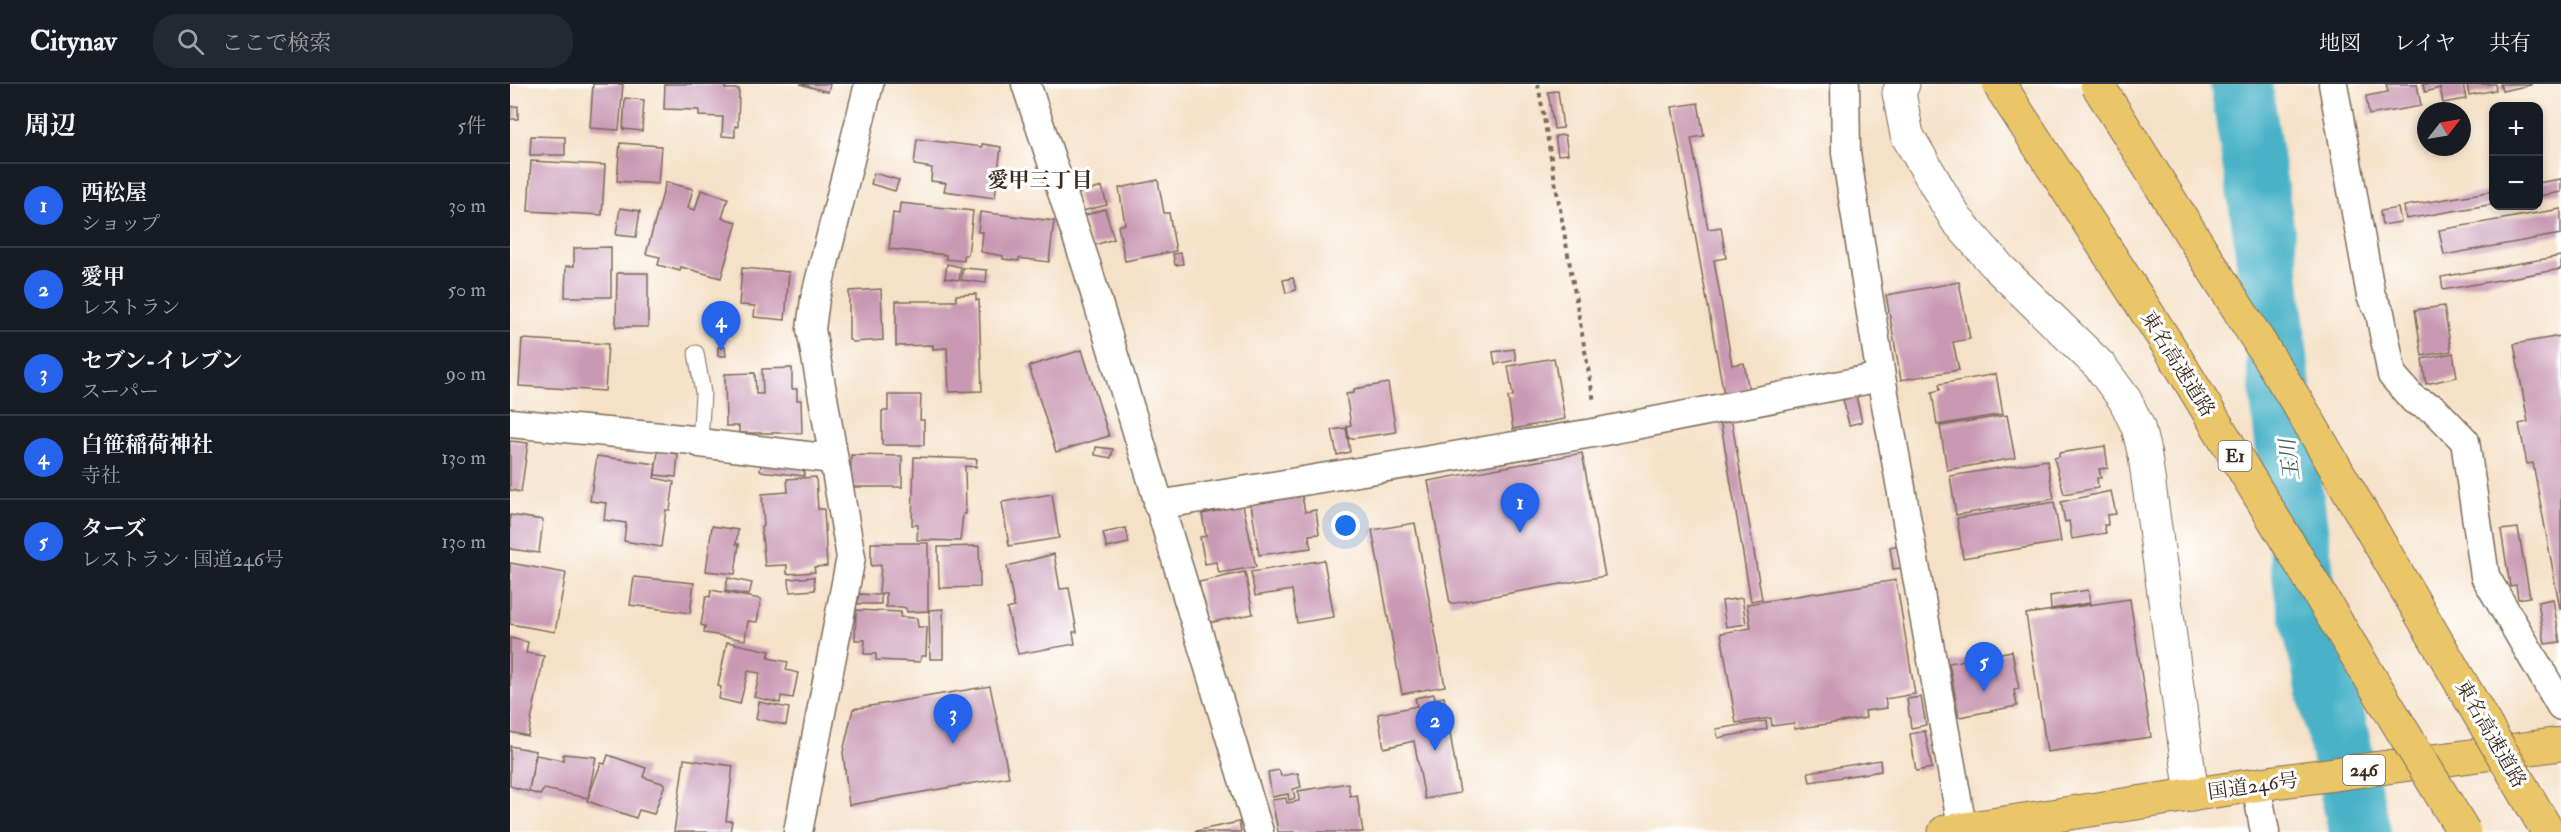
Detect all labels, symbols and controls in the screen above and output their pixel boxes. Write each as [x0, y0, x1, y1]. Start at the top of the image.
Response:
search box [153, 14, 573, 68]
text: Citynav [30, 24, 117, 59]
icon: search [174, 25, 207, 58]
text: ここで検索 [222, 29, 332, 57]
text: 地図 [2319, 30, 2361, 57]
text: レイヤ [2394, 30, 2456, 57]
text: 共有 [2489, 30, 2531, 57]
north arrow [2417, 102, 2471, 156]
map controls [2489, 102, 2543, 210]
button: + [2489, 102, 2543, 156]
text: 周辺 [24, 110, 76, 142]
text: 5件 [457, 113, 486, 138]
button: − [2489, 156, 2543, 210]
district label: 愛甲三丁目 [988, 167, 1093, 194]
text: 西松屋 [81, 179, 147, 207]
text: 1 [40, 193, 47, 218]
text: 30 m [448, 193, 486, 218]
text: ショップ [81, 211, 161, 236]
text: 愛甲 [81, 263, 125, 291]
text: 2 [38, 277, 49, 302]
text: 50 m [447, 277, 486, 302]
text: レストラン [81, 295, 180, 320]
pin: 4 [702, 302, 740, 351]
street label: 東名高速道路 [2136, 306, 2220, 422]
text: セブン-イレブン [81, 347, 243, 375]
text: 3 [40, 361, 47, 386]
text: 90 m [446, 361, 486, 386]
text: スーパー [81, 379, 159, 404]
text: 白笹稲荷神社 [81, 431, 213, 459]
water label: 玉川 [2274, 436, 2306, 482]
road number: E1 [2218, 441, 2252, 471]
text: 4 [38, 445, 49, 470]
text: 130 m [441, 445, 486, 470]
text: 寺社 [81, 463, 121, 488]
pin: 1 [1500, 484, 1540, 533]
your location [1331, 511, 1360, 540]
text: ターズ [81, 515, 146, 543]
text: 5 [39, 529, 48, 554]
text: 130 m [441, 529, 486, 554]
text: レストラン · 国道246号 [81, 547, 284, 572]
pin: 5 [1964, 642, 2004, 692]
street label: 東名高速道路 [2450, 676, 2532, 792]
pin: 3 [934, 694, 972, 744]
pin: 2 [1416, 702, 1454, 751]
road number: 246 [2343, 755, 2385, 785]
street label: 国道246号 [2206, 767, 2300, 805]

